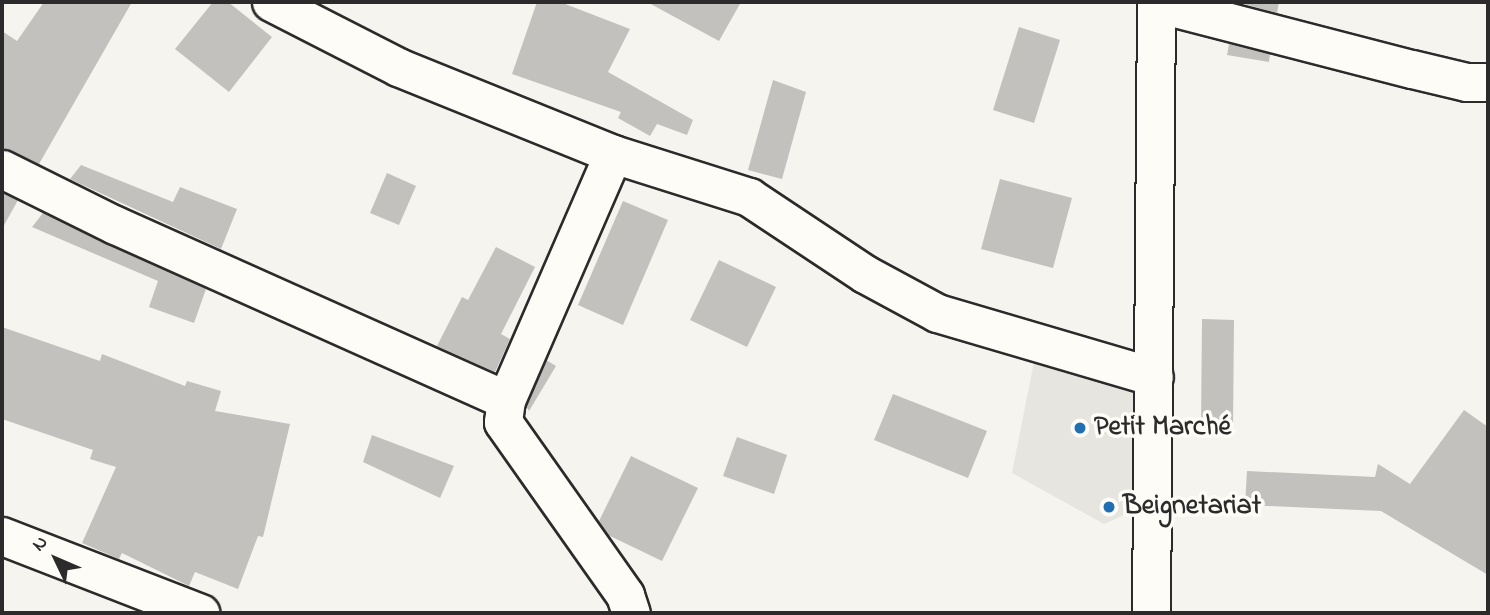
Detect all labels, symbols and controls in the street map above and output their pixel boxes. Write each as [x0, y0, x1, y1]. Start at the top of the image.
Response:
place label: Petit Marché [1094, 411, 1231, 445]
marker: Petit Marché [1072, 420, 1088, 436]
place label: Beignetariat [1123, 490, 1261, 524]
marker: Beignetariat [1101, 499, 1117, 515]
north arrow [21, 524, 91, 594]
text: N [26, 530, 55, 558]

